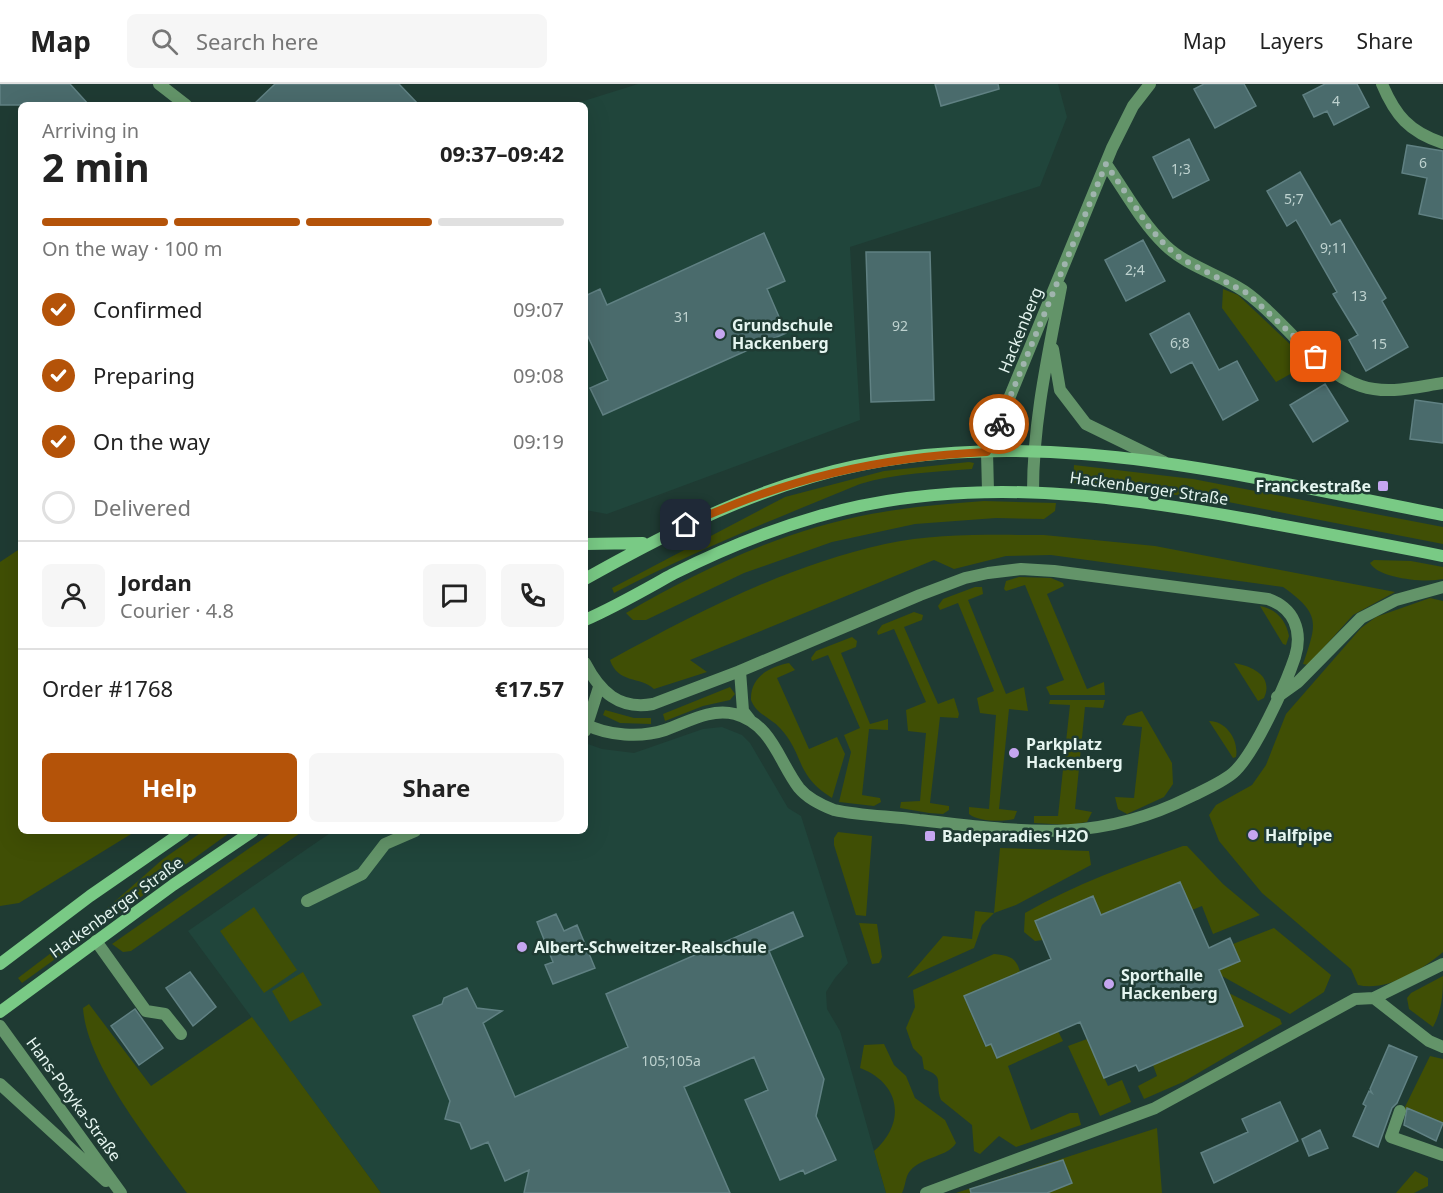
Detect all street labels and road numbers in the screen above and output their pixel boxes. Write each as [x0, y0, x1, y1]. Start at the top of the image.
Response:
street label: Hackenberg [993, 284, 1047, 376]
street label: Hackenberger Straße [1068, 466, 1230, 510]
street label: Hackenberger Straße [45, 851, 187, 963]
street label: Hans-Potyka-Straße [21, 1032, 127, 1166]

